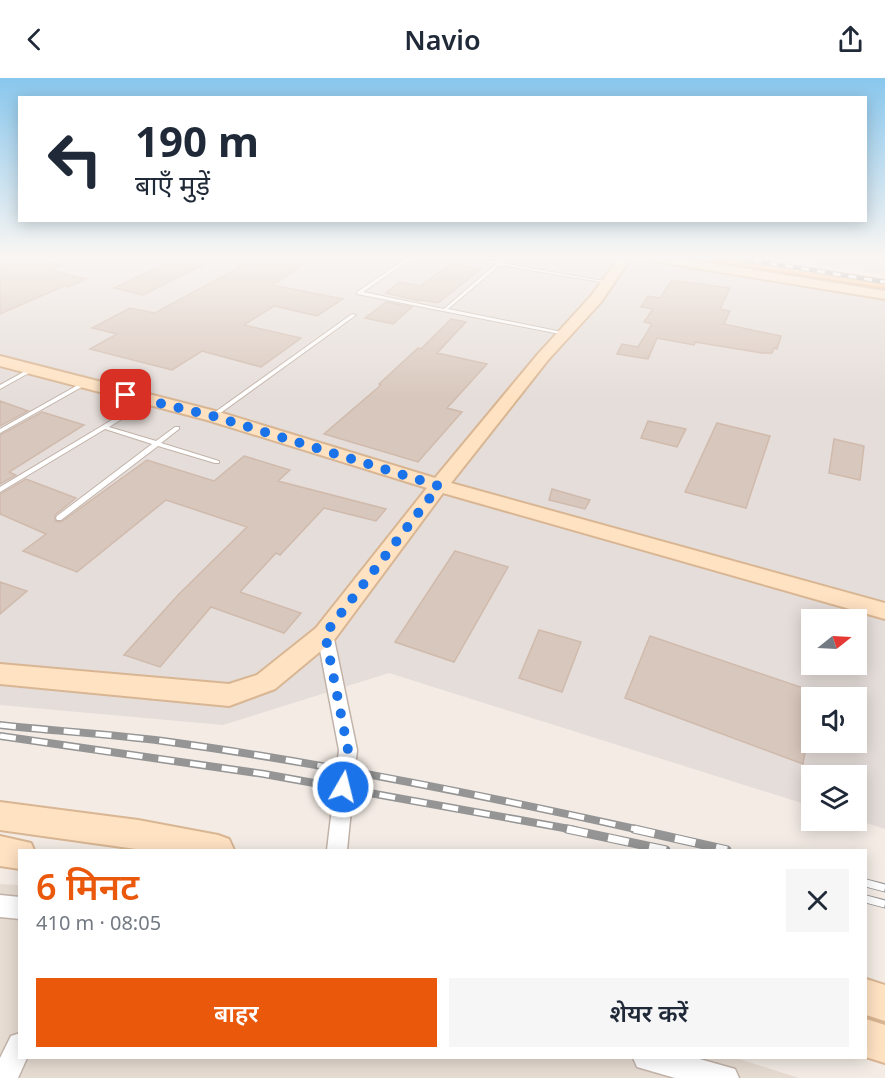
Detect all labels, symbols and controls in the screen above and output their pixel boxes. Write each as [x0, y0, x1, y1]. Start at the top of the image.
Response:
text: Navio [404, 21, 481, 58]
icon: back [18, 23, 51, 56]
icon: share [834, 23, 867, 56]
text: 190 m [135, 112, 259, 169]
icon: left [36, 120, 114, 198]
text: बाएँ मुड़ें [135, 166, 210, 203]
pin [100, 369, 151, 420]
icon: arrive [109, 378, 142, 411]
north arrow [801, 609, 867, 675]
map controls [801, 609, 867, 831]
button: sound [801, 687, 867, 753]
position arrow [311, 755, 375, 819]
button: layers [801, 765, 867, 831]
text: 6 मिनट [36, 862, 139, 911]
button: close [786, 869, 849, 932]
text: 410 m · 08:05 [36, 909, 161, 936]
button: बाहर [36, 978, 437, 1047]
button: शेयर करें [449, 978, 849, 1047]

